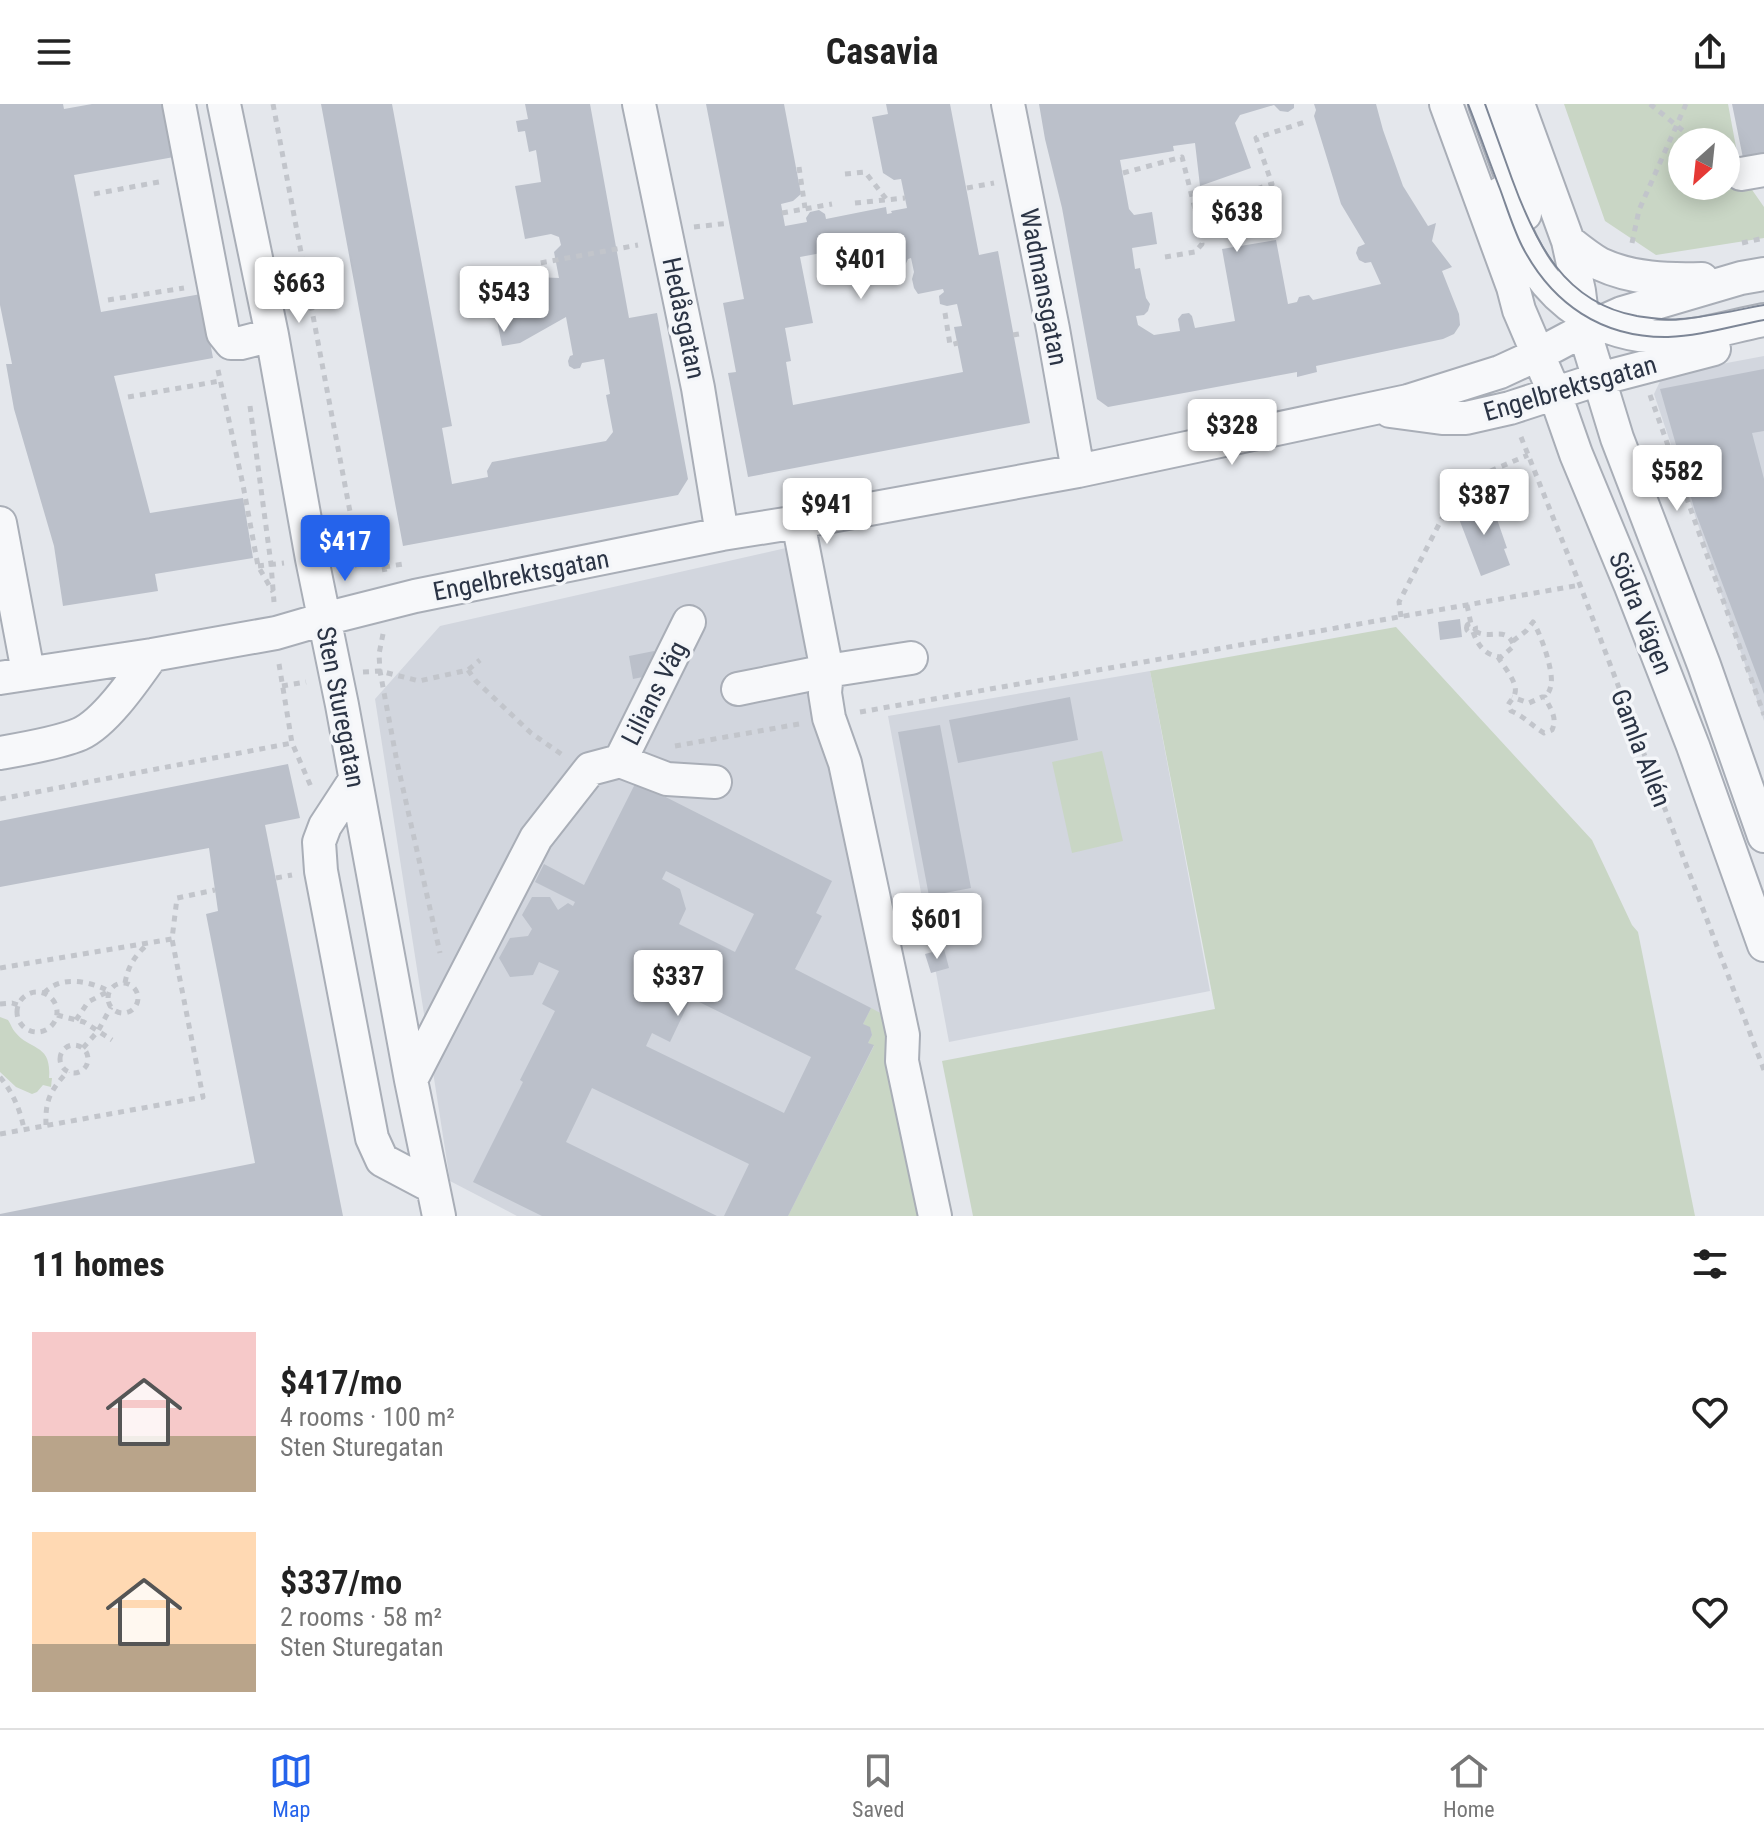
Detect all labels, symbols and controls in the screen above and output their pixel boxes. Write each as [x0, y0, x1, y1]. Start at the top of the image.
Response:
icon: menu [32, 30, 76, 74]
icon: share [1688, 30, 1732, 74]
text: Casavia [826, 31, 938, 73]
north arrow [1668, 128, 1740, 200]
map controls [1668, 128, 1740, 200]
pin: $638 [1190, 186, 1284, 254]
text: $638 [1211, 197, 1263, 227]
street label: Wadmansgatan [1014, 206, 1074, 368]
pin: $401 [814, 233, 908, 301]
text: $401 [835, 244, 887, 274]
street label: Hedåsgatan [656, 254, 712, 382]
pin: $663 [252, 257, 346, 325]
pin: $543 [457, 266, 551, 334]
text: $663 [273, 268, 325, 298]
text: $543 [478, 277, 530, 307]
street label: Engelbrektsgatan [1480, 349, 1660, 427]
pin: $328 [1185, 399, 1279, 467]
text: $328 [1206, 410, 1258, 440]
pin: $582 [1630, 445, 1724, 513]
text: $582 [1651, 456, 1703, 486]
pin: $387 [1437, 469, 1531, 537]
pin: $941 [780, 478, 874, 546]
text: $387 [1458, 480, 1510, 510]
text: $941 [801, 489, 853, 519]
pin: $417 [298, 515, 392, 583]
text: $417 [319, 526, 371, 556]
street label: Engelbrektsgatan [431, 543, 611, 607]
street label: Södra Vägen [1603, 547, 1679, 679]
street label: Sten Sturegatan [311, 624, 371, 790]
street label: Lilians Väg [615, 636, 693, 750]
street label: Gamla Allén [1605, 685, 1677, 811]
pin: $601 [890, 893, 984, 961]
text: $601 [911, 904, 963, 934]
pin: $337 [631, 950, 725, 1018]
text: $337 [652, 961, 704, 991]
icon: filters [1688, 1242, 1732, 1286]
text: 11 homes [32, 1244, 165, 1284]
text: $417/mo [280, 1362, 402, 1402]
icon: home [96, 1364, 192, 1460]
icon: heart [1688, 1390, 1732, 1434]
text: 4 rooms · 100 m² [280, 1402, 455, 1432]
text: Sten Sturegatan [280, 1432, 444, 1462]
text: $337/mo [280, 1562, 402, 1602]
icon: home [96, 1564, 192, 1660]
icon: heart [1688, 1590, 1732, 1634]
text: 2 rooms · 58 m² [280, 1602, 442, 1632]
text: Sten Sturegatan [280, 1632, 444, 1662]
tab: Map [269, 1749, 313, 1822]
tab: Saved [852, 1749, 904, 1822]
tab: Home [1443, 1749, 1495, 1822]

